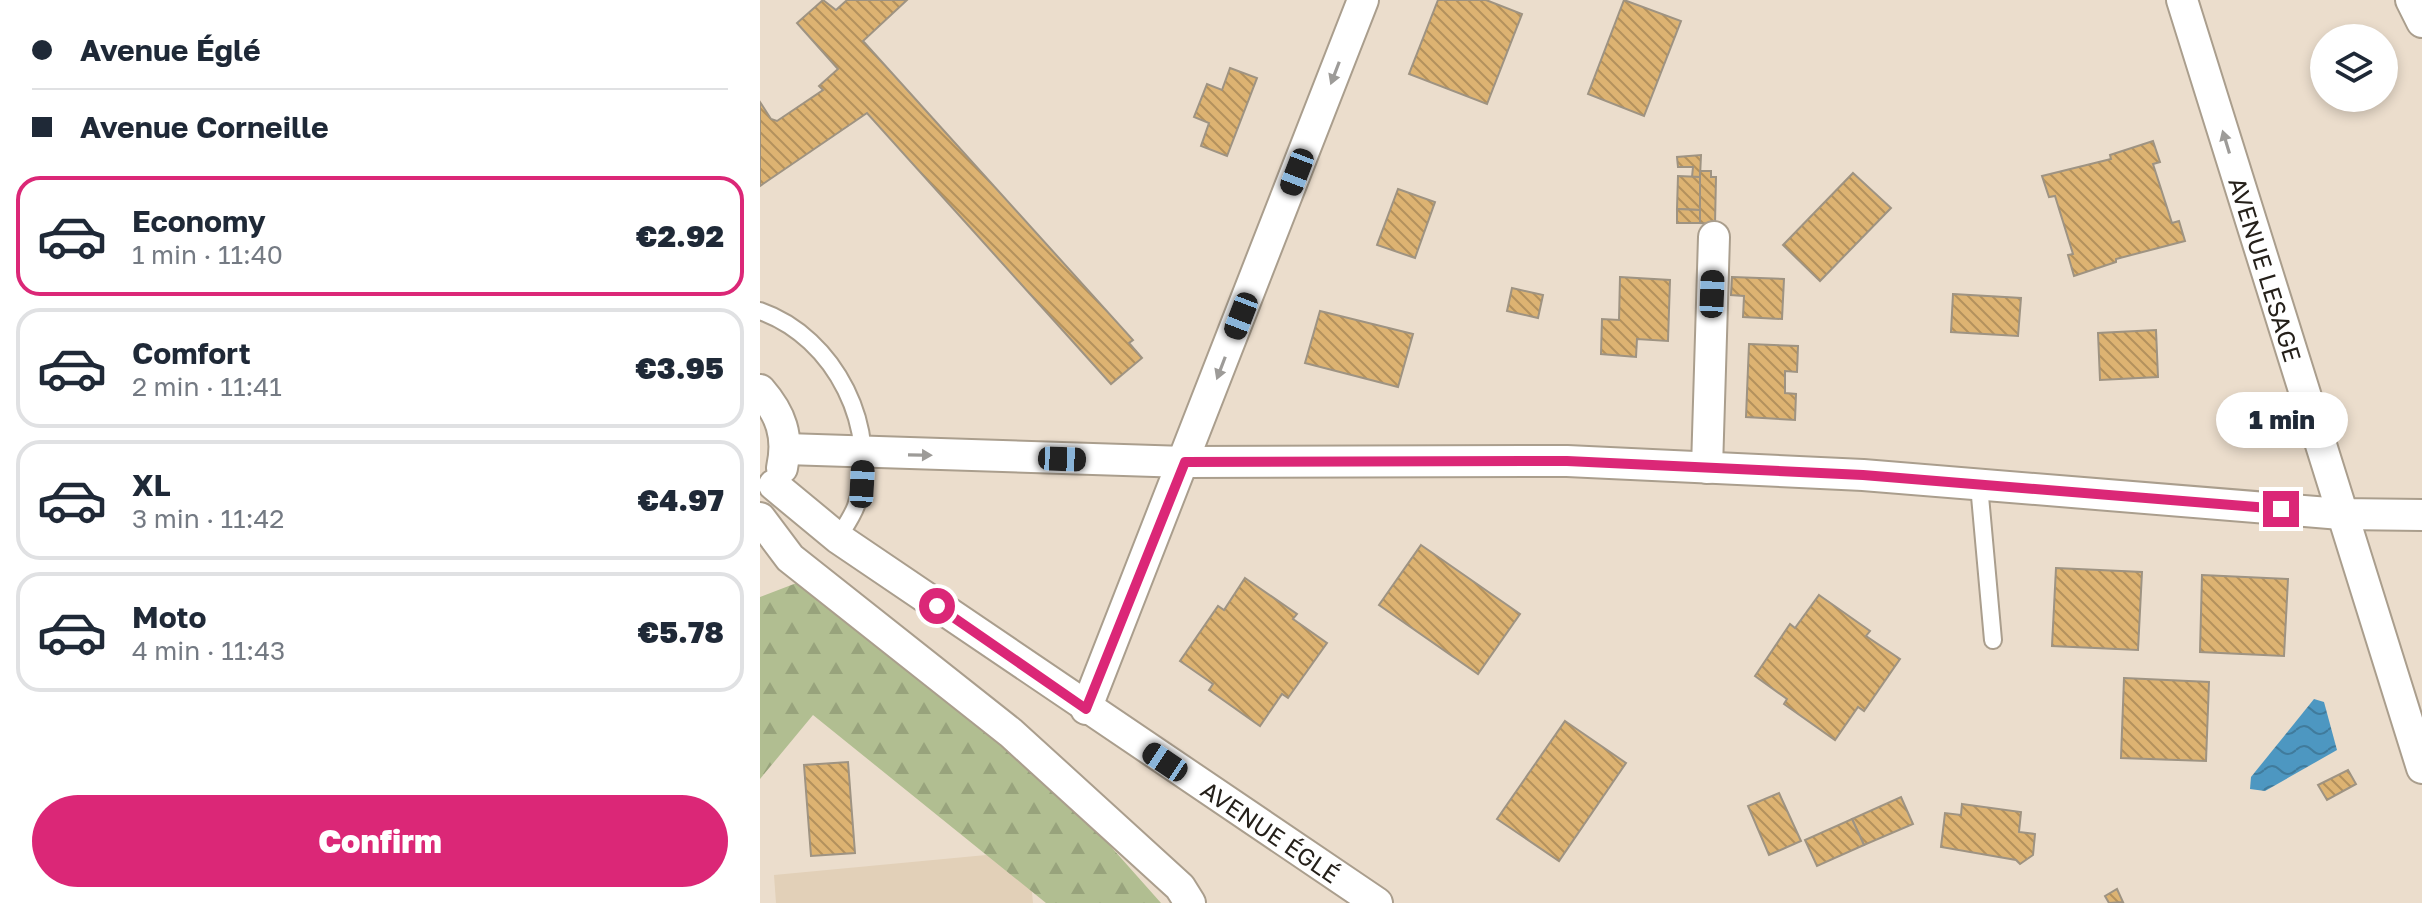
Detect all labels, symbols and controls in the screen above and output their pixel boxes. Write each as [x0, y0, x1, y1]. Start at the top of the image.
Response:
map controls [2310, 24, 2398, 112]
button: layers [2310, 24, 2398, 112]
text: Avenue Églé [80, 32, 261, 68]
one-way arrow [1328, 61, 1341, 85]
text: Avenue Corneille [80, 109, 329, 145]
one-way arrow [2219, 130, 2232, 154]
car [1277, 145, 1317, 199]
street label: AVENUE LESAGE [2224, 173, 2309, 365]
icon: car [36, 200, 108, 272]
text: Economy [132, 203, 266, 239]
text: €2.92 [636, 218, 724, 254]
text: 1 min · 11:40 [132, 239, 283, 270]
car [1699, 270, 1725, 318]
car [1221, 289, 1261, 343]
icon: car [36, 332, 108, 404]
text: Comfort [132, 335, 251, 371]
text: €3.95 [635, 350, 724, 386]
one-way arrow [1215, 356, 1228, 380]
text: 2 min · 11:41 [132, 371, 282, 402]
callout: 1 min [2215, 393, 2347, 449]
text: 1 min [2249, 404, 2315, 435]
car [1038, 446, 1086, 472]
one-way arrow [908, 449, 933, 462]
car [849, 459, 875, 509]
icon: car [36, 464, 108, 536]
text: XL [132, 467, 171, 503]
text: €4.97 [638, 482, 724, 518]
route end [2263, 491, 2299, 527]
text: 3 min · 11:42 [132, 503, 284, 534]
route start [919, 588, 955, 624]
icon: car [36, 596, 108, 668]
text: Moto [132, 599, 207, 635]
text: €5.78 [638, 614, 724, 650]
text: 4 min · 11:43 [132, 635, 285, 666]
car [1138, 739, 1192, 785]
street label: AVENUE ÉGLÉ [1196, 774, 1346, 888]
button: Confirm [32, 795, 728, 887]

